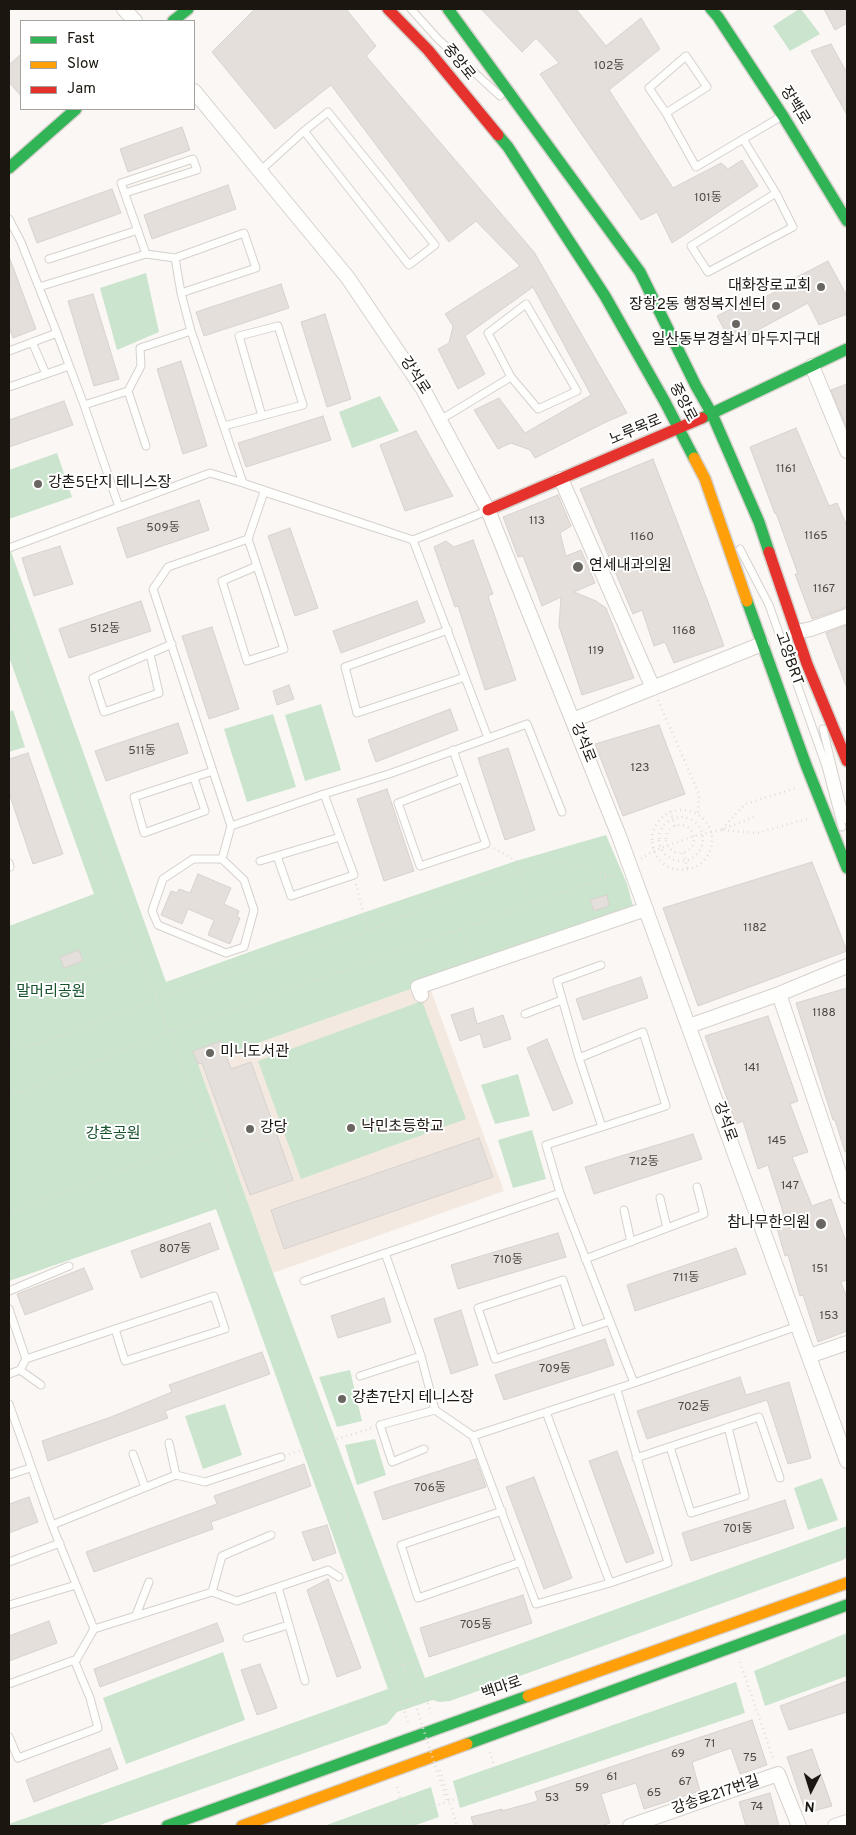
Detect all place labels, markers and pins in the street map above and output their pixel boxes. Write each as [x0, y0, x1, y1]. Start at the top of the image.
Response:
place label: 대화장로교회 [728, 278, 811, 296]
marker: 대화장로교회 [815, 281, 827, 293]
place label: 장항2동 행정복지센터 [629, 297, 766, 315]
marker: 장항2동 행정복지센터 [770, 300, 782, 312]
marker: 일산동부경찰서 마두지구대 [730, 318, 742, 330]
place label: 일산동부경찰서 마두지구대 [651, 332, 821, 350]
place label: 강촌5단지 테니스장 [48, 475, 171, 493]
marker: 강촌5단지 테니스장 [32, 478, 44, 490]
place label: 연세내과의원 [589, 558, 672, 576]
marker: 연세내과의원 [571, 560, 585, 574]
place label: 미니도서관 [220, 1044, 289, 1062]
marker: 미니도서관 [204, 1047, 216, 1059]
place label: 낙민초등학교 [361, 1119, 444, 1137]
place label: 강당 [260, 1120, 288, 1138]
marker: 낙민초등학교 [345, 1122, 357, 1134]
marker: 강당 [244, 1123, 256, 1135]
place label: 참나무한의원 [727, 1215, 810, 1233]
marker: 참나무한의원 [814, 1217, 828, 1231]
place label: 강촌7단지 테니스장 [352, 1390, 474, 1408]
marker: 강촌7단지 테니스장 [336, 1393, 348, 1405]

